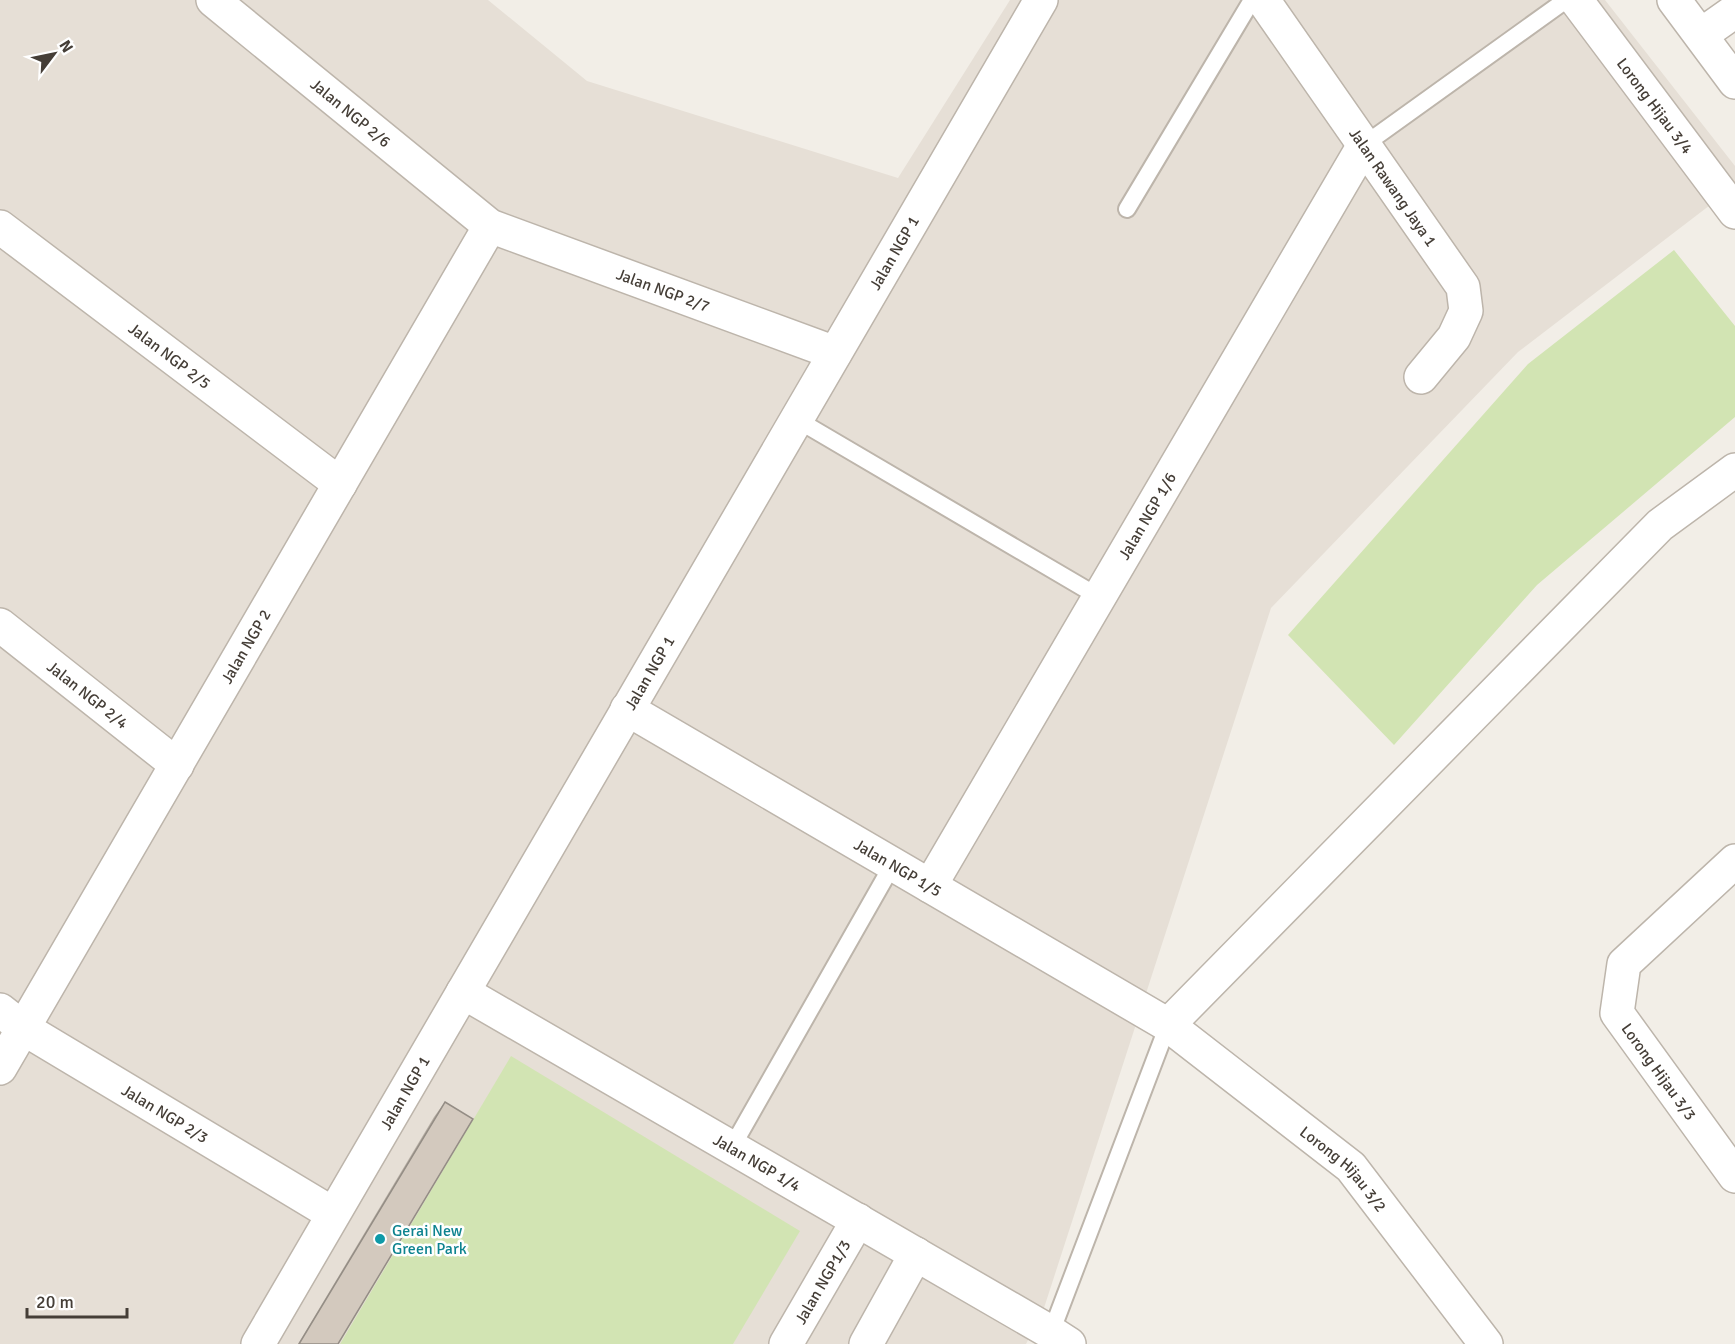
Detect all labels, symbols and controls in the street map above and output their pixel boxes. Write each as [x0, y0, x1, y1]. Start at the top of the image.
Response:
north arrow [24, 24, 84, 84]
text: N [54, 37, 77, 57]
street label: Lorong Hijau 3/4 [1612, 54, 1697, 158]
street label: Jalan NGP 2/6 [306, 75, 395, 152]
street label: Jalan Rawang Jaya 1 [1344, 124, 1441, 251]
street label: Jalan NGP 1 [865, 213, 924, 294]
street label: Jalan NGP 2/7 [613, 264, 712, 317]
street label: Jalan NGP 2/5 [124, 319, 214, 394]
street label: Jalan NGP 1/6 [1114, 469, 1181, 564]
street label: Jalan NGP 2 [217, 606, 276, 687]
street label: Jalan NGP 1 [621, 632, 679, 714]
street label: Jalan NGP 2/4 [43, 657, 132, 734]
street label: Jalan NGP 1/5 [850, 835, 945, 902]
street label: Lorong Hijau 3/3 [1617, 1020, 1700, 1124]
street label: Jalan NGP 1 [376, 1052, 435, 1134]
street label: Jalan NGP 2/3 [118, 1080, 212, 1148]
street label: Lorong Hijau 3/2 [1296, 1122, 1391, 1216]
street label: Jalan NGP 1/4 [709, 1130, 804, 1197]
place label: Gerai New Green Park [392, 1221, 467, 1259]
marker: Gerai New Green Park [373, 1232, 387, 1246]
street label: Jalan NGP1/3 [791, 1236, 855, 1328]
scale bar [27, 1281, 128, 1319]
text: 20 m [36, 1291, 74, 1313]

